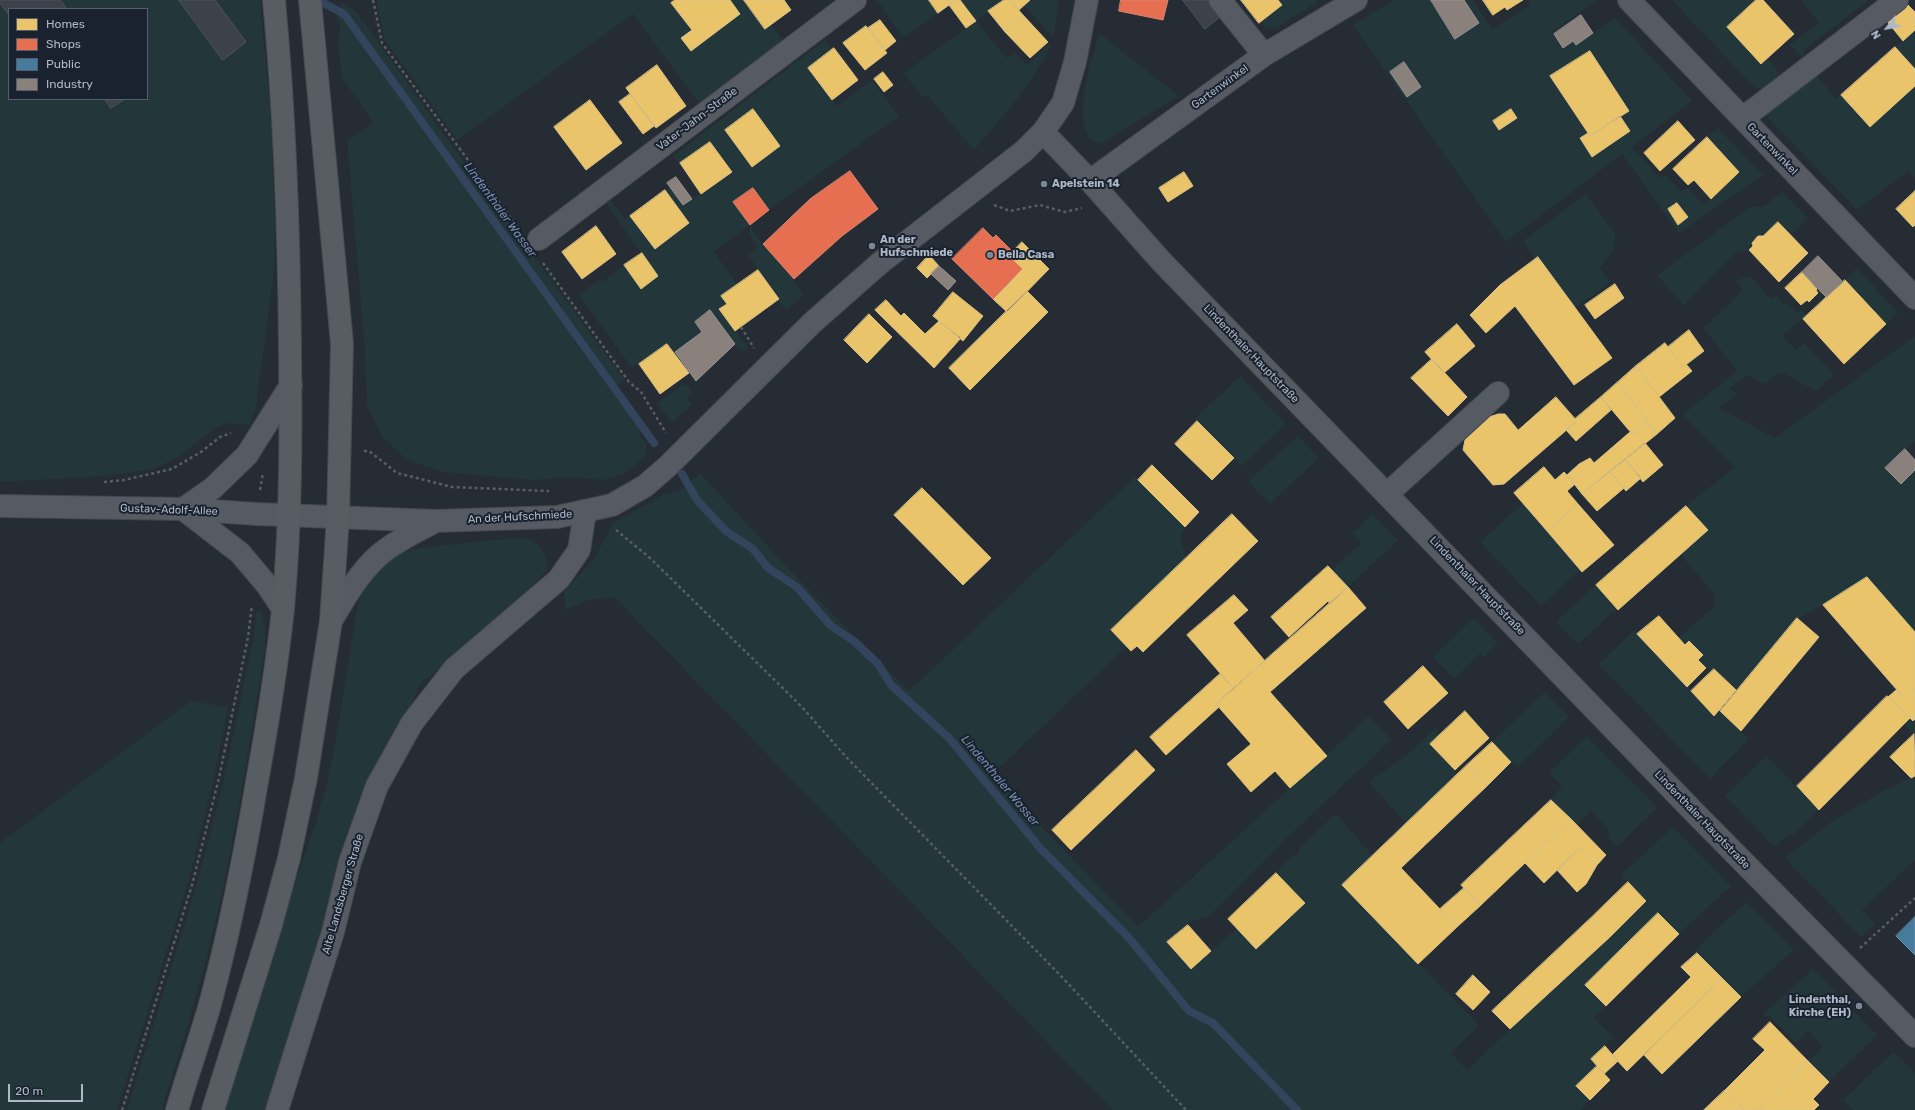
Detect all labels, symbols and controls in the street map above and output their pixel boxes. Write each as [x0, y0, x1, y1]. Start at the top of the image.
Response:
legend [8, 8, 148, 100]
north arrow [1867, 8, 1907, 48]
text: Homes [46, 17, 85, 31]
text: N [1869, 28, 1884, 41]
text: Shops [46, 37, 81, 51]
text: Public [46, 57, 81, 71]
street label: Gartenwinkel [1189, 62, 1251, 112]
text: Industry [46, 77, 93, 91]
street label: Vater-Jahn-Straße [654, 84, 740, 154]
street label: Gartenwinkel [1744, 120, 1800, 178]
water label: Lindenthaler Wasser [461, 160, 539, 260]
place label: Apelstein 14 [1052, 177, 1120, 191]
marker: Apelstein 14 [1039, 179, 1049, 189]
place label: An der Hufschmiede [880, 233, 953, 259]
marker: An der Hufschmiede [867, 241, 877, 251]
place label: Bella Casa [998, 248, 1054, 262]
marker: Bella Casa [985, 250, 995, 260]
street label: Lindenthaler Hauptstraße [1201, 302, 1301, 406]
street label: Gustav-Adolf-Allee [120, 502, 218, 518]
street label: An der Hufschmiede [467, 508, 573, 526]
street label: Lindenthaler Hauptstraße [1427, 534, 1527, 638]
water label: Lindenthaler Wasser [958, 733, 1042, 829]
street label: Lindenthaler Hauptstraße [1652, 768, 1752, 872]
street label: Alte Landsberger Straße [319, 832, 367, 956]
place label: Lindenthal, Kirche (EH) [1789, 993, 1851, 1019]
marker: Lindenthal, Kirche (EH) [1854, 1001, 1864, 1011]
scale bar [10, 1076, 85, 1102]
text: 20 m [15, 1084, 43, 1098]

